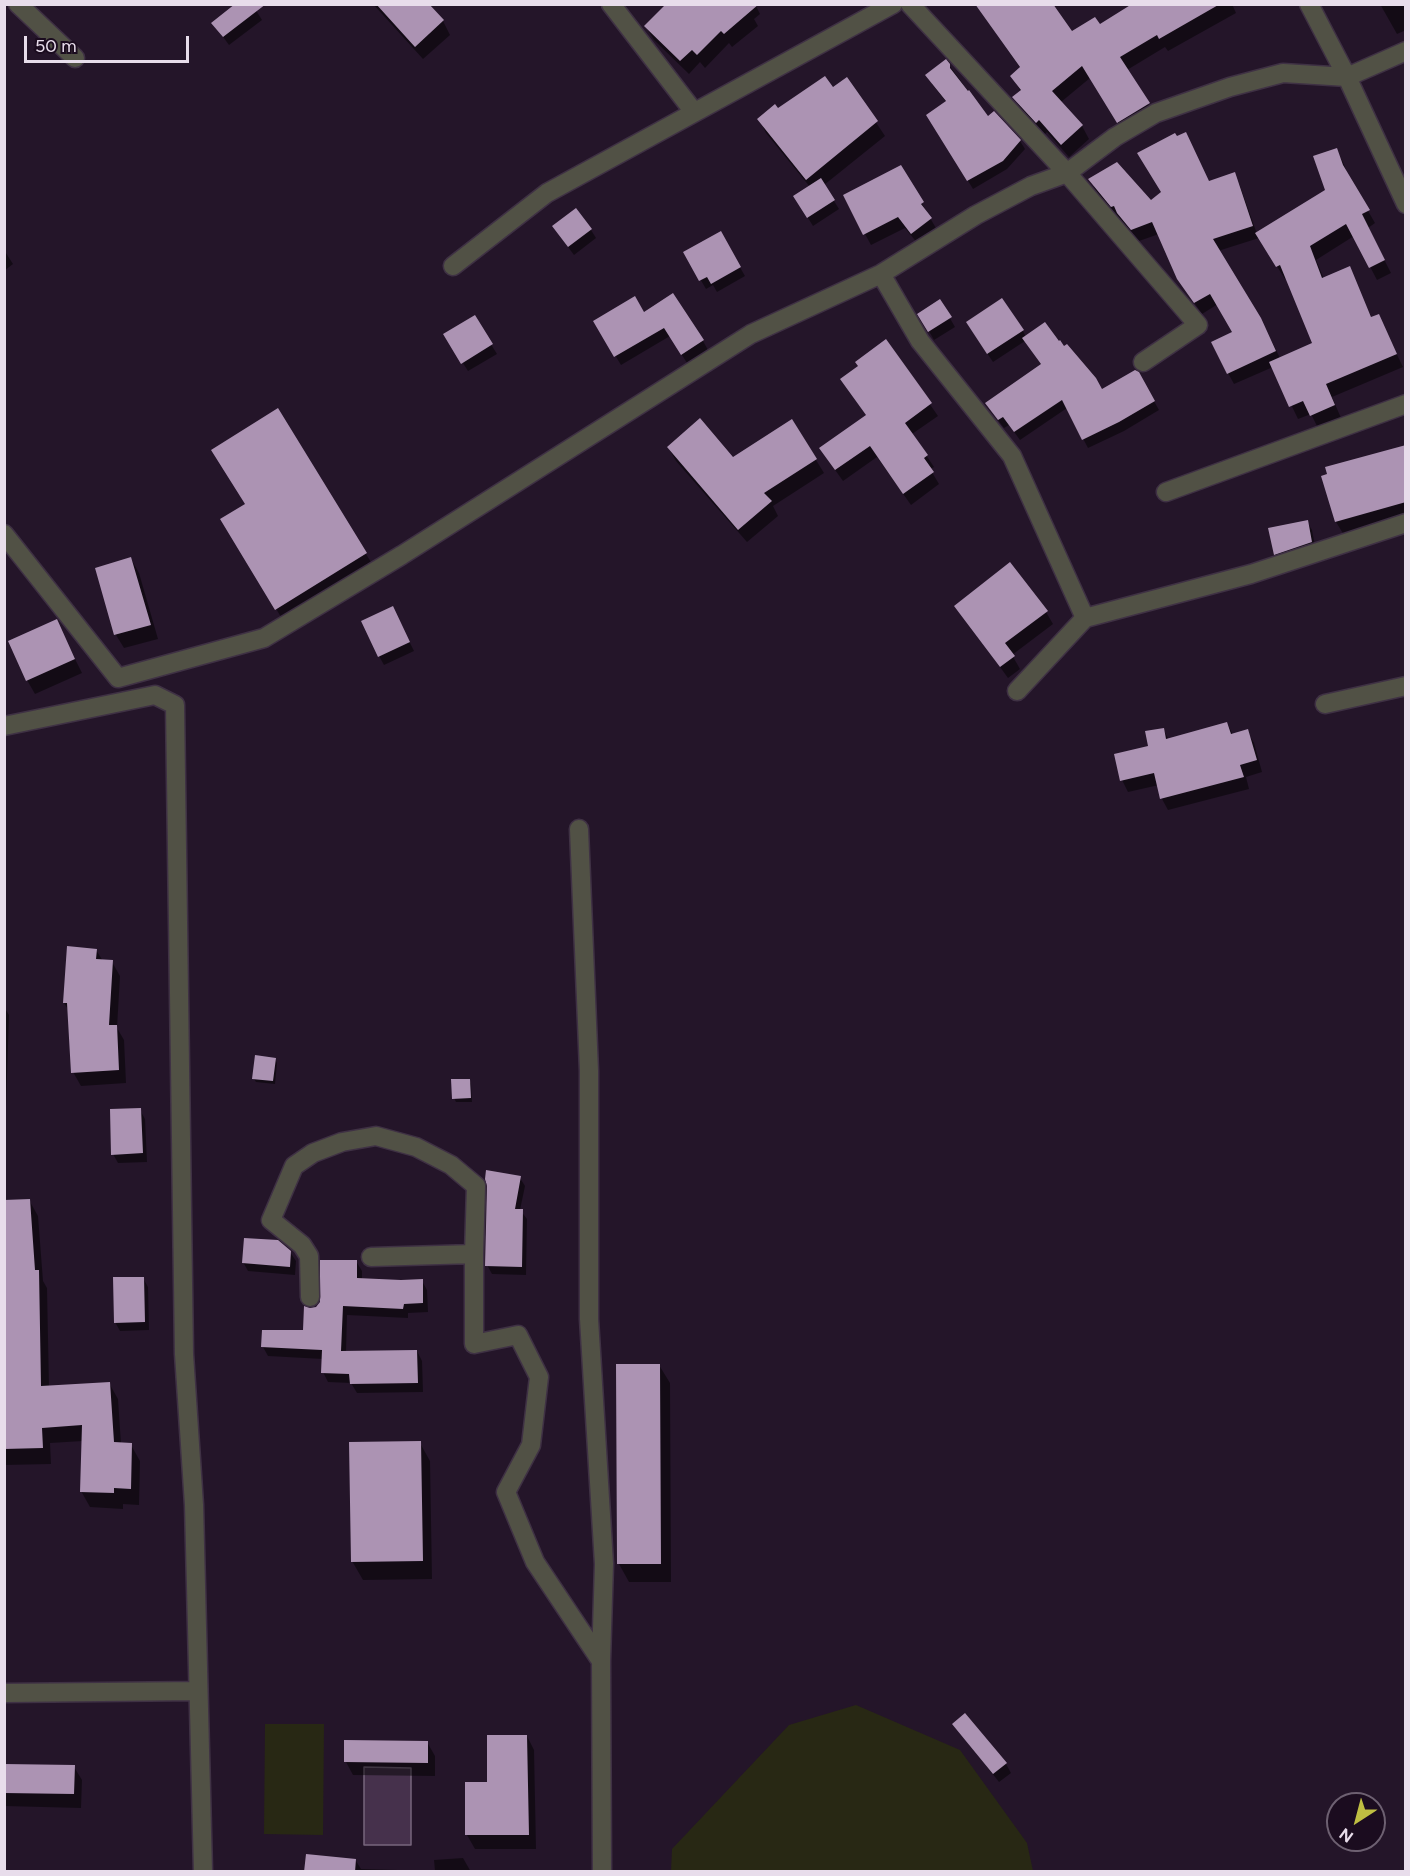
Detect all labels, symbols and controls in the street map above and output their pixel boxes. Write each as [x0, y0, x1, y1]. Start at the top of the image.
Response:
scale bar [27, 24, 192, 62]
text: 50 m [35, 35, 77, 57]
north arrow [1326, 1792, 1386, 1852]
text: N [1336, 1824, 1357, 1847]

